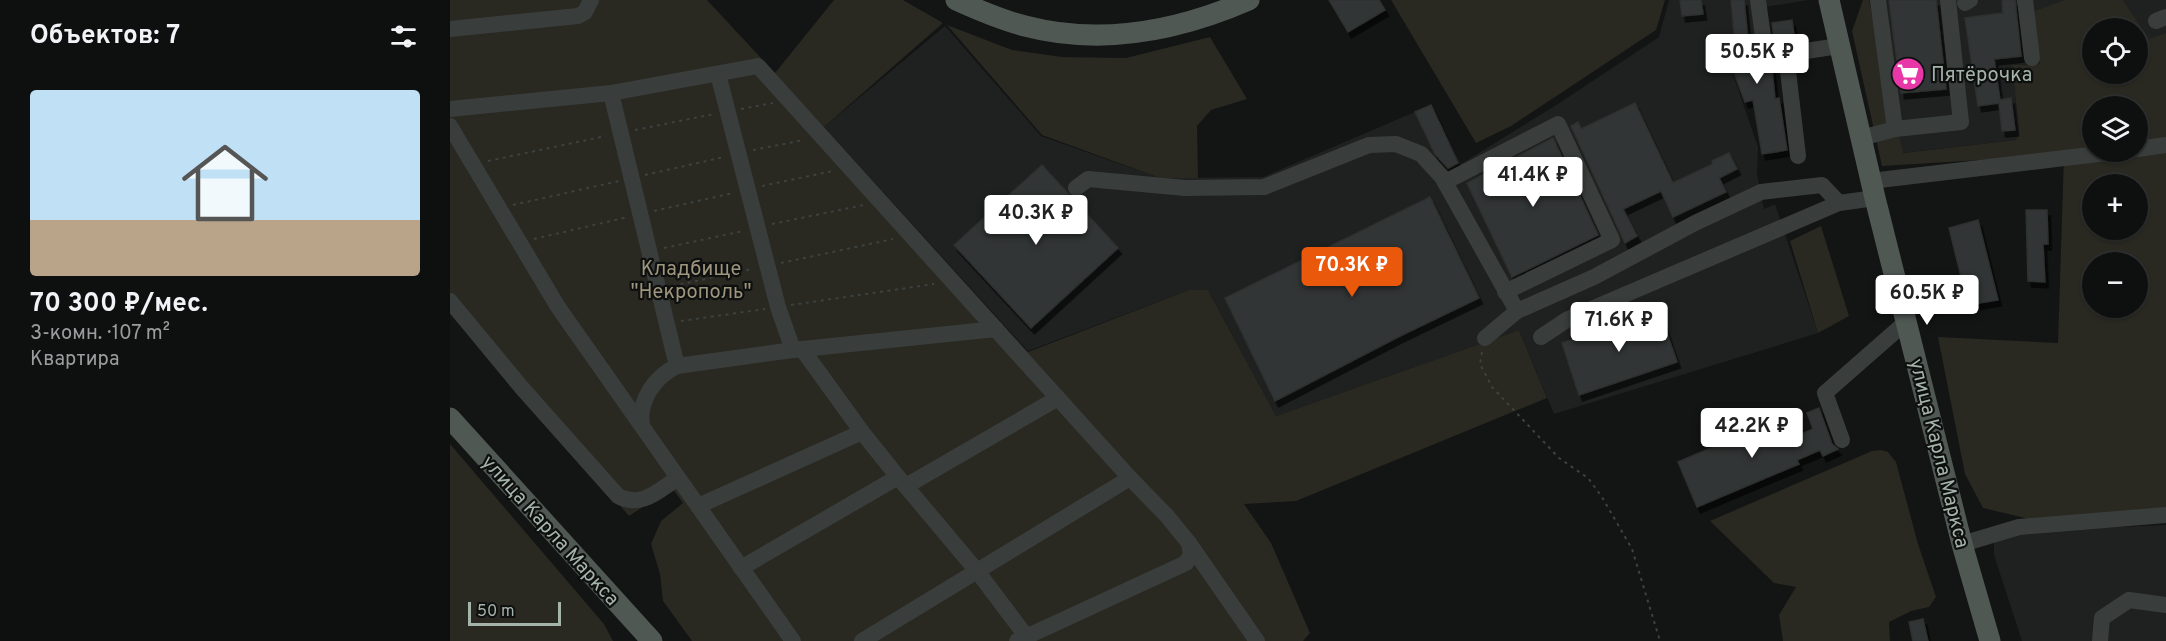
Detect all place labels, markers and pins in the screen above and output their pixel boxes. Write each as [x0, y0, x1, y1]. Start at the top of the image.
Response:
pin: 50.5K ₽ [1702, 34, 1812, 85]
supermarket icon: Пятёрочка [1890, 56, 1926, 92]
place label: Пятёрочка [1931, 63, 2032, 89]
pin: 41.4K ₽ [1478, 157, 1588, 208]
pin: 40.3K ₽ [981, 195, 1091, 246]
pin: 70.3K ₽ [1297, 247, 1407, 298]
pin: 60.5K ₽ [1872, 275, 1982, 326]
pin: 71.6K ₽ [1564, 302, 1674, 353]
pin: 42.2K ₽ [1697, 408, 1807, 459]

